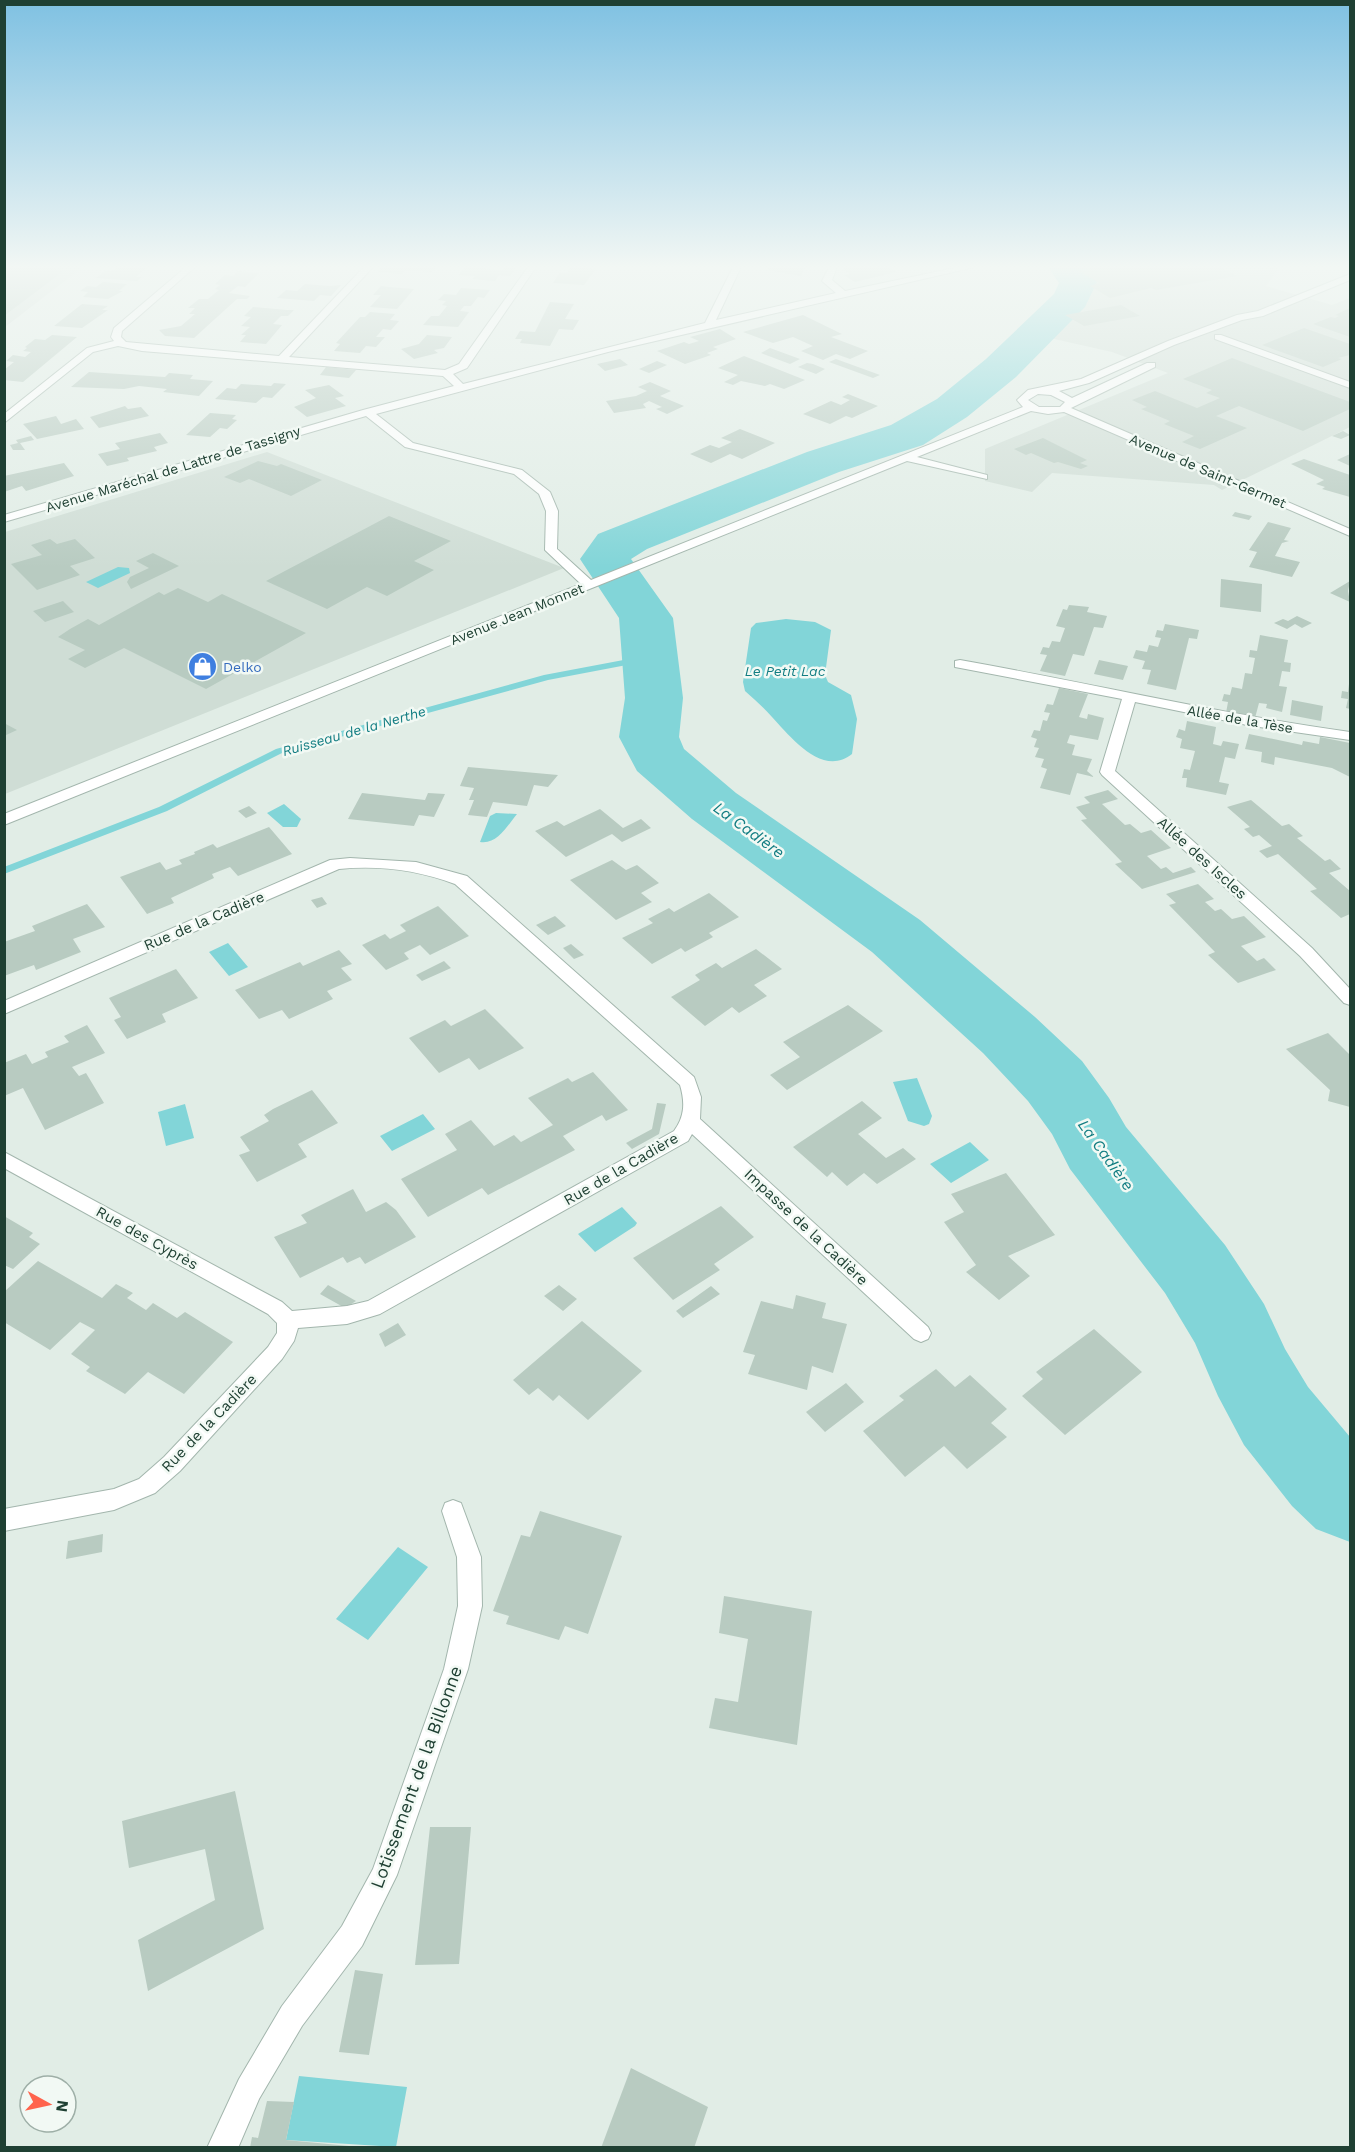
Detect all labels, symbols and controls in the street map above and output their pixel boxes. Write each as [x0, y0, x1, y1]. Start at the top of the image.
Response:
street label: Avenue Maréchal de Lattre de Tassigny [44, 422, 303, 515]
street label: Avenue de Saint-Germet [1127, 431, 1289, 511]
street label: Avenue Jean Monnet [448, 580, 586, 648]
shop icon: Delko [186, 651, 218, 683]
place label: Delko [223, 659, 262, 675]
water label: Le Petit Lac [745, 663, 826, 679]
street label: Allée de la Tèse [1186, 702, 1294, 736]
water label: Ruisseau de la Nerthe [281, 703, 427, 759]
water label: La Cadière [710, 798, 788, 862]
street label: Allée des Iscles [1153, 813, 1251, 903]
street label: Rue de la Cadière [141, 887, 267, 955]
water label: La Cadière [1074, 1116, 1138, 1194]
street label: Rue de la Cadière [561, 1129, 681, 1209]
street label: Impasse de la Cadière [740, 1165, 872, 1289]
street label: Rue des Cyprès [93, 1203, 201, 1273]
street label: Rue de la Cadière [158, 1370, 260, 1476]
street label: Lotissement de la Billonne [366, 1663, 466, 1891]
north arrow [18, 2074, 78, 2134]
text: N [52, 2099, 73, 2113]

